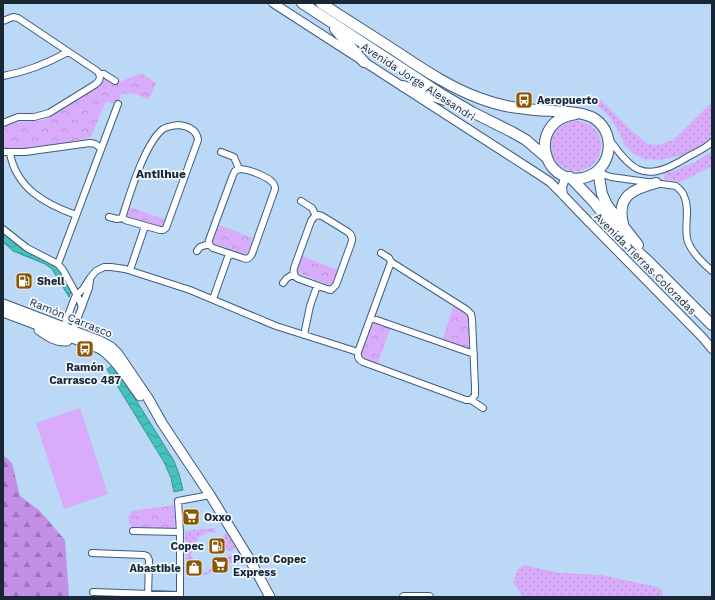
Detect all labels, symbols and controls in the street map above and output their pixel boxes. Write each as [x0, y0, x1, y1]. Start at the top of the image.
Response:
street label: Avenida Jorge Alessandri [359, 40, 478, 124]
bus stop icon: Aeropuerto [514, 90, 534, 110]
place label: Aeropuerto [537, 94, 598, 107]
district label: Antilhue [136, 167, 186, 181]
street label: Avenida Tierras Coloradas [591, 210, 699, 318]
fuel station icon: Shell [14, 271, 34, 291]
place label: Shell [37, 275, 65, 288]
street label: Ramón Carrasco [28, 295, 114, 341]
bus stop icon: Ramón Carrasco 487 [75, 339, 95, 359]
place label: Ramón Carrasco 487 [49, 361, 121, 387]
supermarket icon: Oxxo [181, 507, 201, 527]
place label: Oxxo [204, 511, 232, 524]
fuel station icon: Copec [207, 536, 227, 556]
place label: Copec [170, 540, 204, 553]
place label: Pronto Copec Express [233, 553, 307, 579]
supermarket icon: Pronto Copec Express [210, 555, 230, 575]
shop icon: Abastible [184, 558, 204, 578]
place label: Abastible [130, 562, 181, 575]

